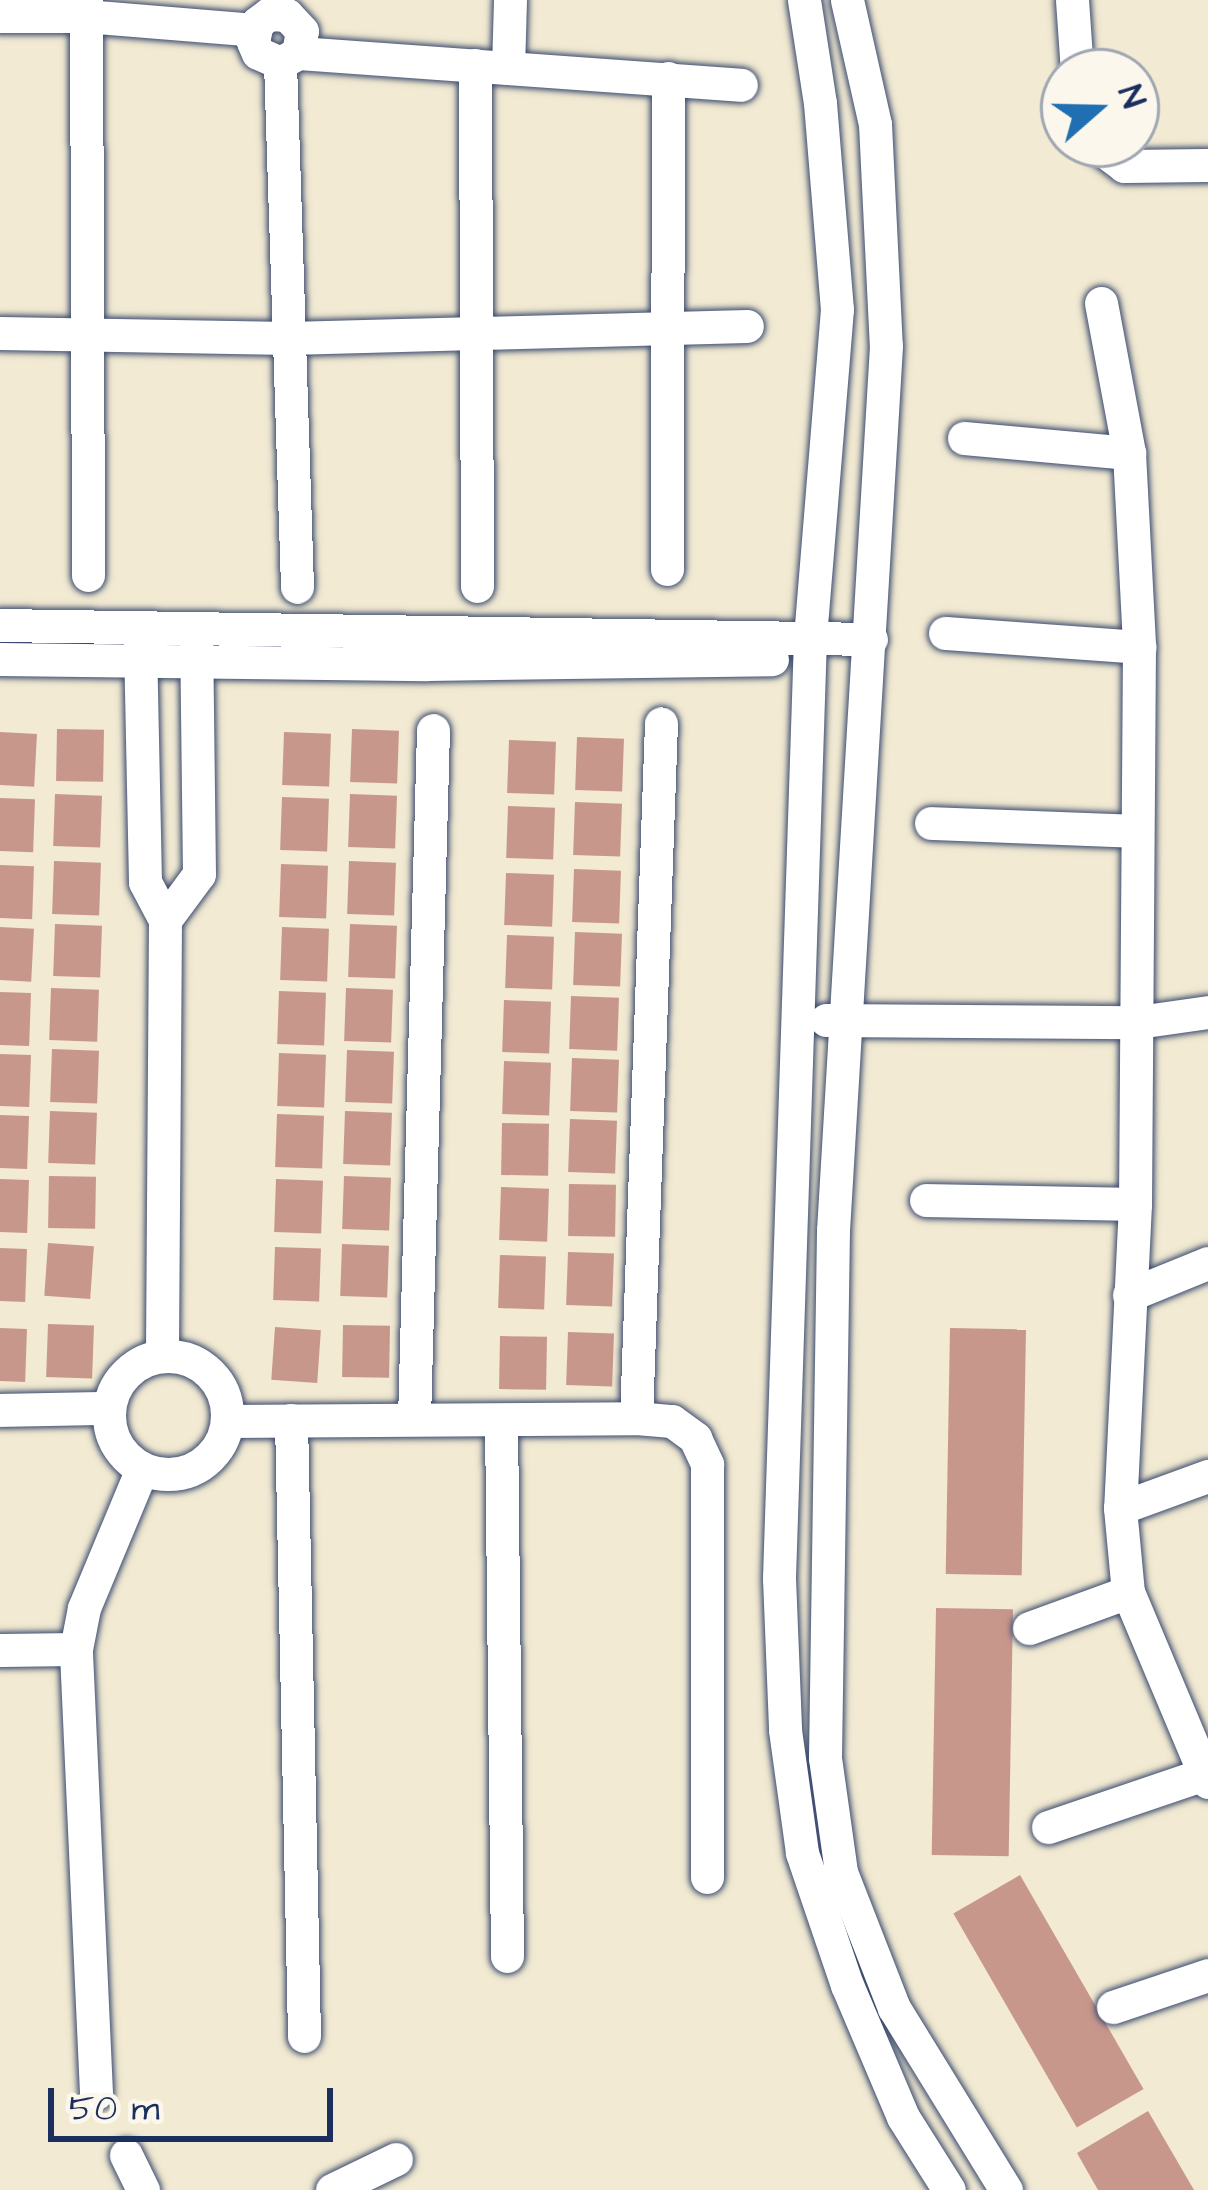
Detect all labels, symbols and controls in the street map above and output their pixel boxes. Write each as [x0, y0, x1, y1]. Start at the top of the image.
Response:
north arrow [1040, 48, 1160, 168]
text: N [1106, 79, 1156, 114]
scale bar [54, 2064, 339, 2138]
text: 50 m [69, 2083, 160, 2134]

